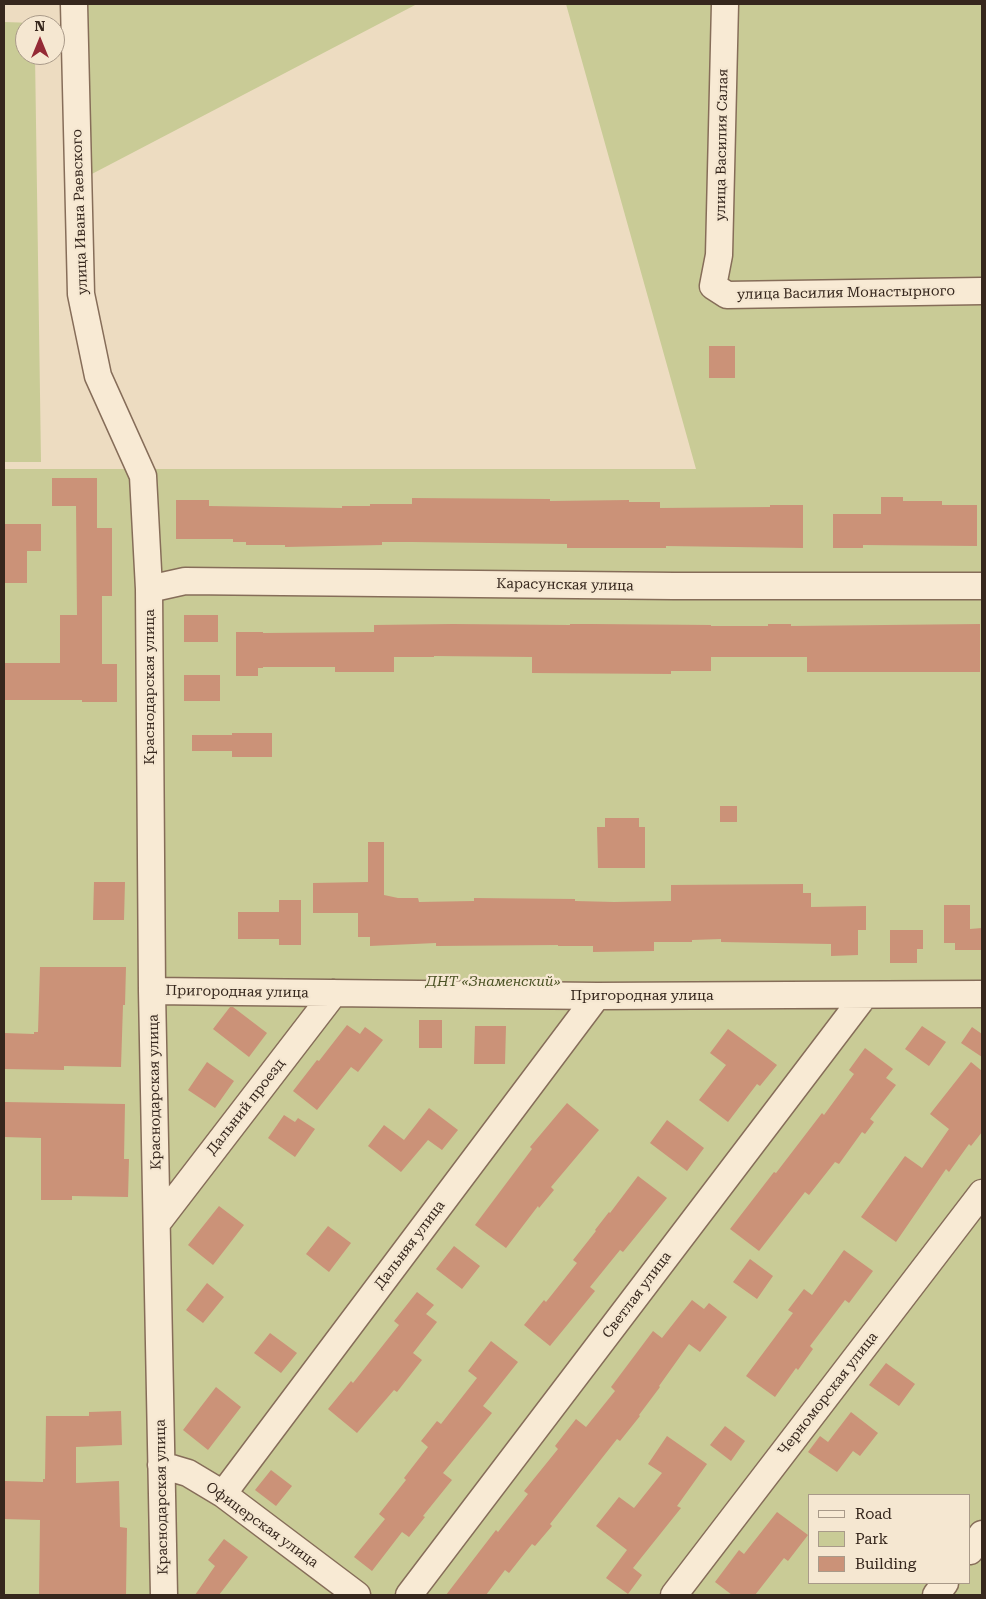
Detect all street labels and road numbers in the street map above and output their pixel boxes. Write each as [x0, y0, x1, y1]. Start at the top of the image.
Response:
street label: улица Василия Салая [712, 69, 732, 221]
street label: улица Ивана Раевского [69, 129, 91, 295]
street label: улица Василия Монастырного [737, 283, 955, 303]
street label: Карасунская улица [496, 575, 634, 595]
street label: Краснодарская улица [142, 609, 158, 765]
street label: Пригородная улица [165, 982, 309, 1002]
street label: Пригородная улица [570, 988, 714, 1004]
street label: Краснодарская улица [145, 1014, 165, 1170]
street label: Дальний проезд [203, 1056, 289, 1158]
street label: Дальняя улица [371, 1197, 449, 1293]
street label: Светлая улица [599, 1248, 675, 1342]
street label: Черноморская улица [774, 1329, 882, 1459]
street label: Краснодарская улица [152, 1419, 172, 1575]
street label: Офицерская улица [203, 1479, 321, 1571]

